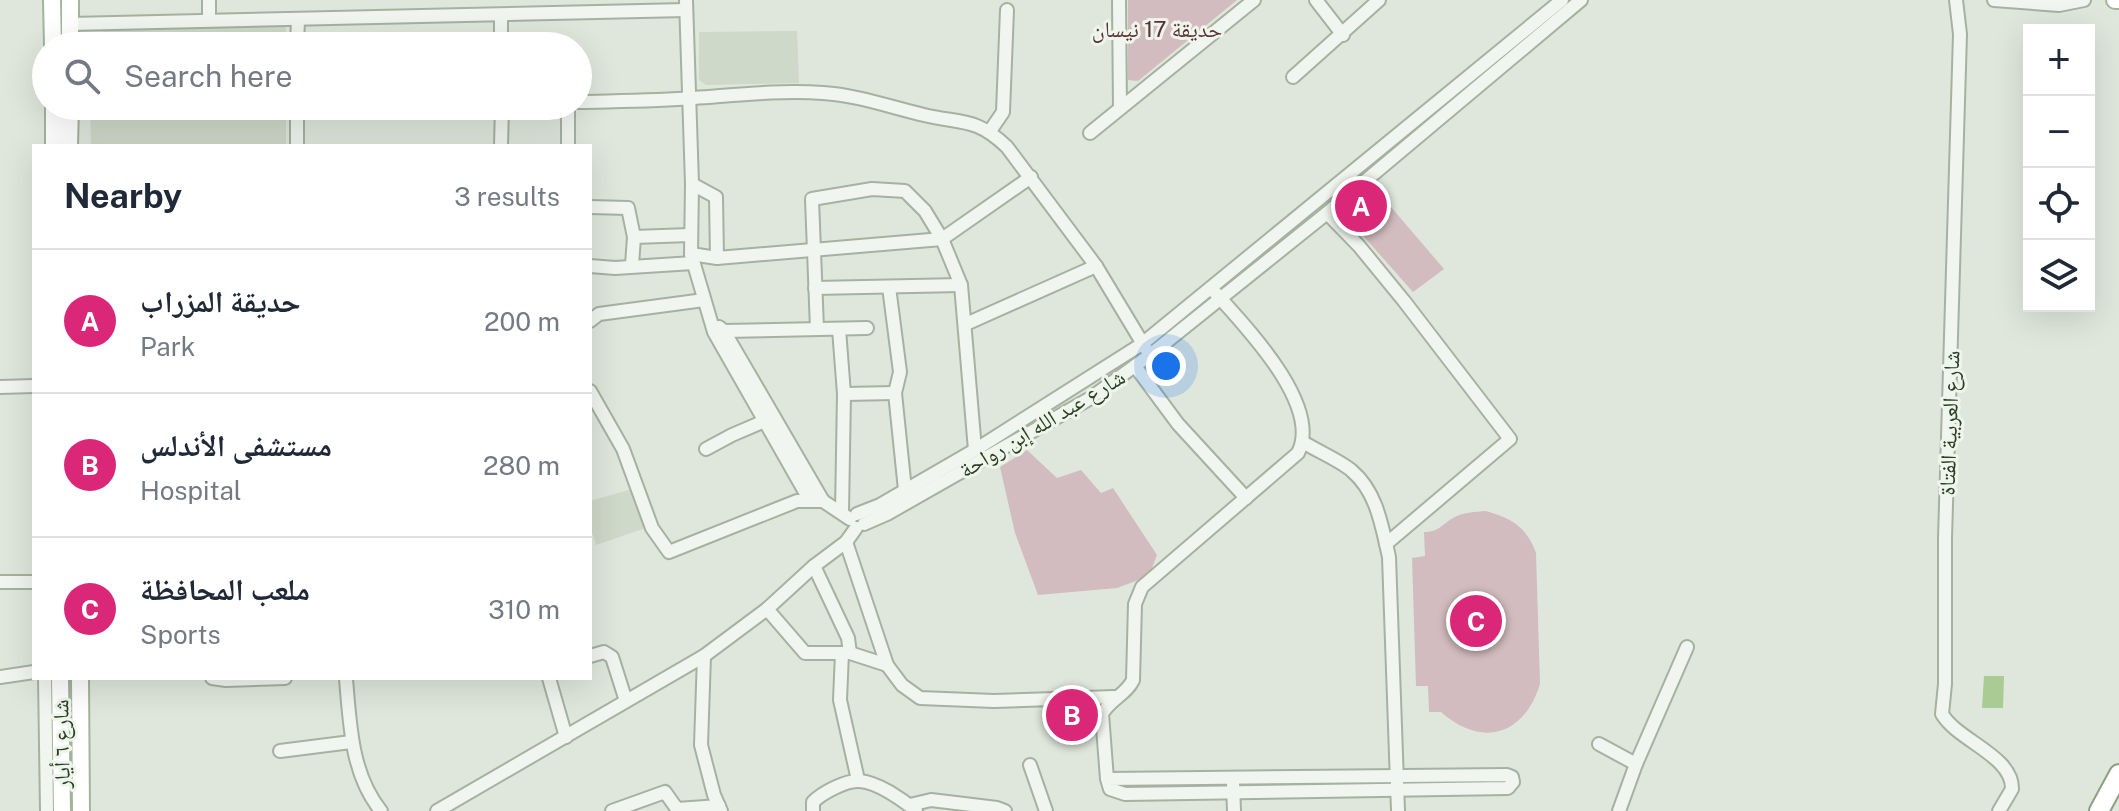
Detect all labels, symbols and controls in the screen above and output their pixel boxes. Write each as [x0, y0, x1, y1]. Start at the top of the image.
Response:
park label: حديقة 17 نيسان [1092, 16, 1222, 43]
map controls [2023, 24, 2095, 312]
button: + [2023, 24, 2095, 96]
search box [32, 32, 592, 120]
icon: search [60, 54, 104, 98]
text: Search here [124, 58, 292, 94]
button: − [2023, 96, 2095, 168]
button: locate [2023, 168, 2095, 240]
text: Nearby [64, 176, 182, 216]
pin: A [1335, 176, 1387, 236]
text: 3 results [454, 181, 560, 212]
button: layers [2023, 240, 2095, 312]
text: حديقة المزراب [140, 283, 301, 319]
text: A [81, 306, 99, 337]
text: 200 m [484, 306, 560, 337]
text: Park [140, 331, 195, 362]
your location [1146, 346, 1186, 386]
street label: شارع العربية الفتاة [1933, 350, 1966, 496]
street label: شارع عبد الله إبن رواحة [955, 363, 1131, 484]
text: مستشفى الأندلس [140, 427, 332, 463]
text: B [81, 450, 99, 481]
text: 280 m [483, 450, 560, 481]
text: Hospital [140, 475, 242, 506]
text: ملعب المحافظة [140, 571, 310, 607]
pin: C [1450, 591, 1502, 651]
text: C [81, 594, 99, 625]
text: 310 m [488, 594, 560, 625]
text: Sports [140, 619, 221, 650]
pin: B [1046, 685, 1098, 745]
street label: شارع ٦ أيار [47, 699, 76, 790]

